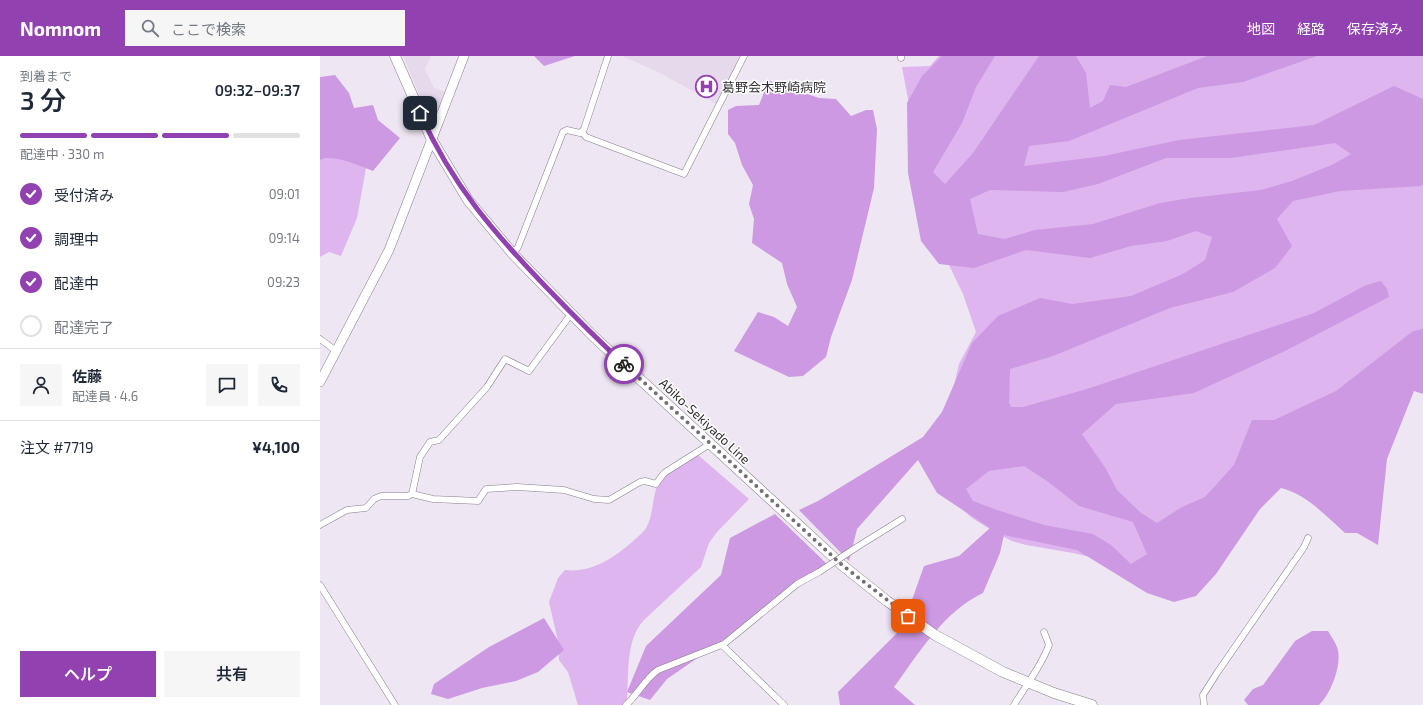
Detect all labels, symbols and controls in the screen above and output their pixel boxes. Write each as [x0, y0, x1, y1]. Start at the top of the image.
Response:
search box [125, 10, 405, 46]
text: Nomnom [20, 17, 101, 40]
icon: search [139, 17, 161, 39]
text: ここで検索 [171, 20, 246, 38]
text: 地図 [1247, 20, 1275, 37]
text: 経路 [1297, 20, 1325, 37]
text: 保存済み [1347, 20, 1403, 37]
text: 到着まで [20, 68, 72, 84]
hospital icon: 葛野会木野崎病院 [693, 74, 719, 100]
place label: 葛野会木野崎病院 [722, 79, 826, 95]
text: 09:32–09:37 [215, 81, 300, 99]
text: 3 分 [20, 84, 66, 115]
pin [403, 96, 437, 130]
icon: home [409, 102, 431, 124]
text: 配達中 · 330 m [20, 146, 104, 162]
icon: check [20, 183, 42, 205]
text: 受付済み [54, 186, 114, 204]
text: 09:01 [269, 186, 300, 202]
icon: check [20, 227, 42, 249]
text: 調理中 [54, 230, 99, 248]
text: 09:14 [268, 230, 300, 246]
icon: check [20, 271, 42, 293]
text: 配達中 [54, 274, 99, 292]
text: 09:23 [267, 274, 300, 290]
text: 配達完了 [54, 318, 114, 336]
courier [604, 344, 644, 384]
icon: bike [613, 353, 635, 375]
button: person [20, 364, 62, 406]
button: chat [206, 364, 248, 406]
button: phone [258, 364, 300, 406]
text: 佐藤 [72, 367, 102, 385]
street label: Abiko-Sekiyado Line [656, 375, 754, 467]
text: 配達員 · 4.6 [72, 388, 138, 404]
text: 注文 #7719 [20, 438, 94, 456]
text: ¥4,100 [252, 438, 300, 456]
pin [891, 599, 925, 633]
icon: bag [897, 605, 919, 627]
button: ヘルプ [20, 651, 156, 697]
button: 共有 [164, 651, 300, 697]

